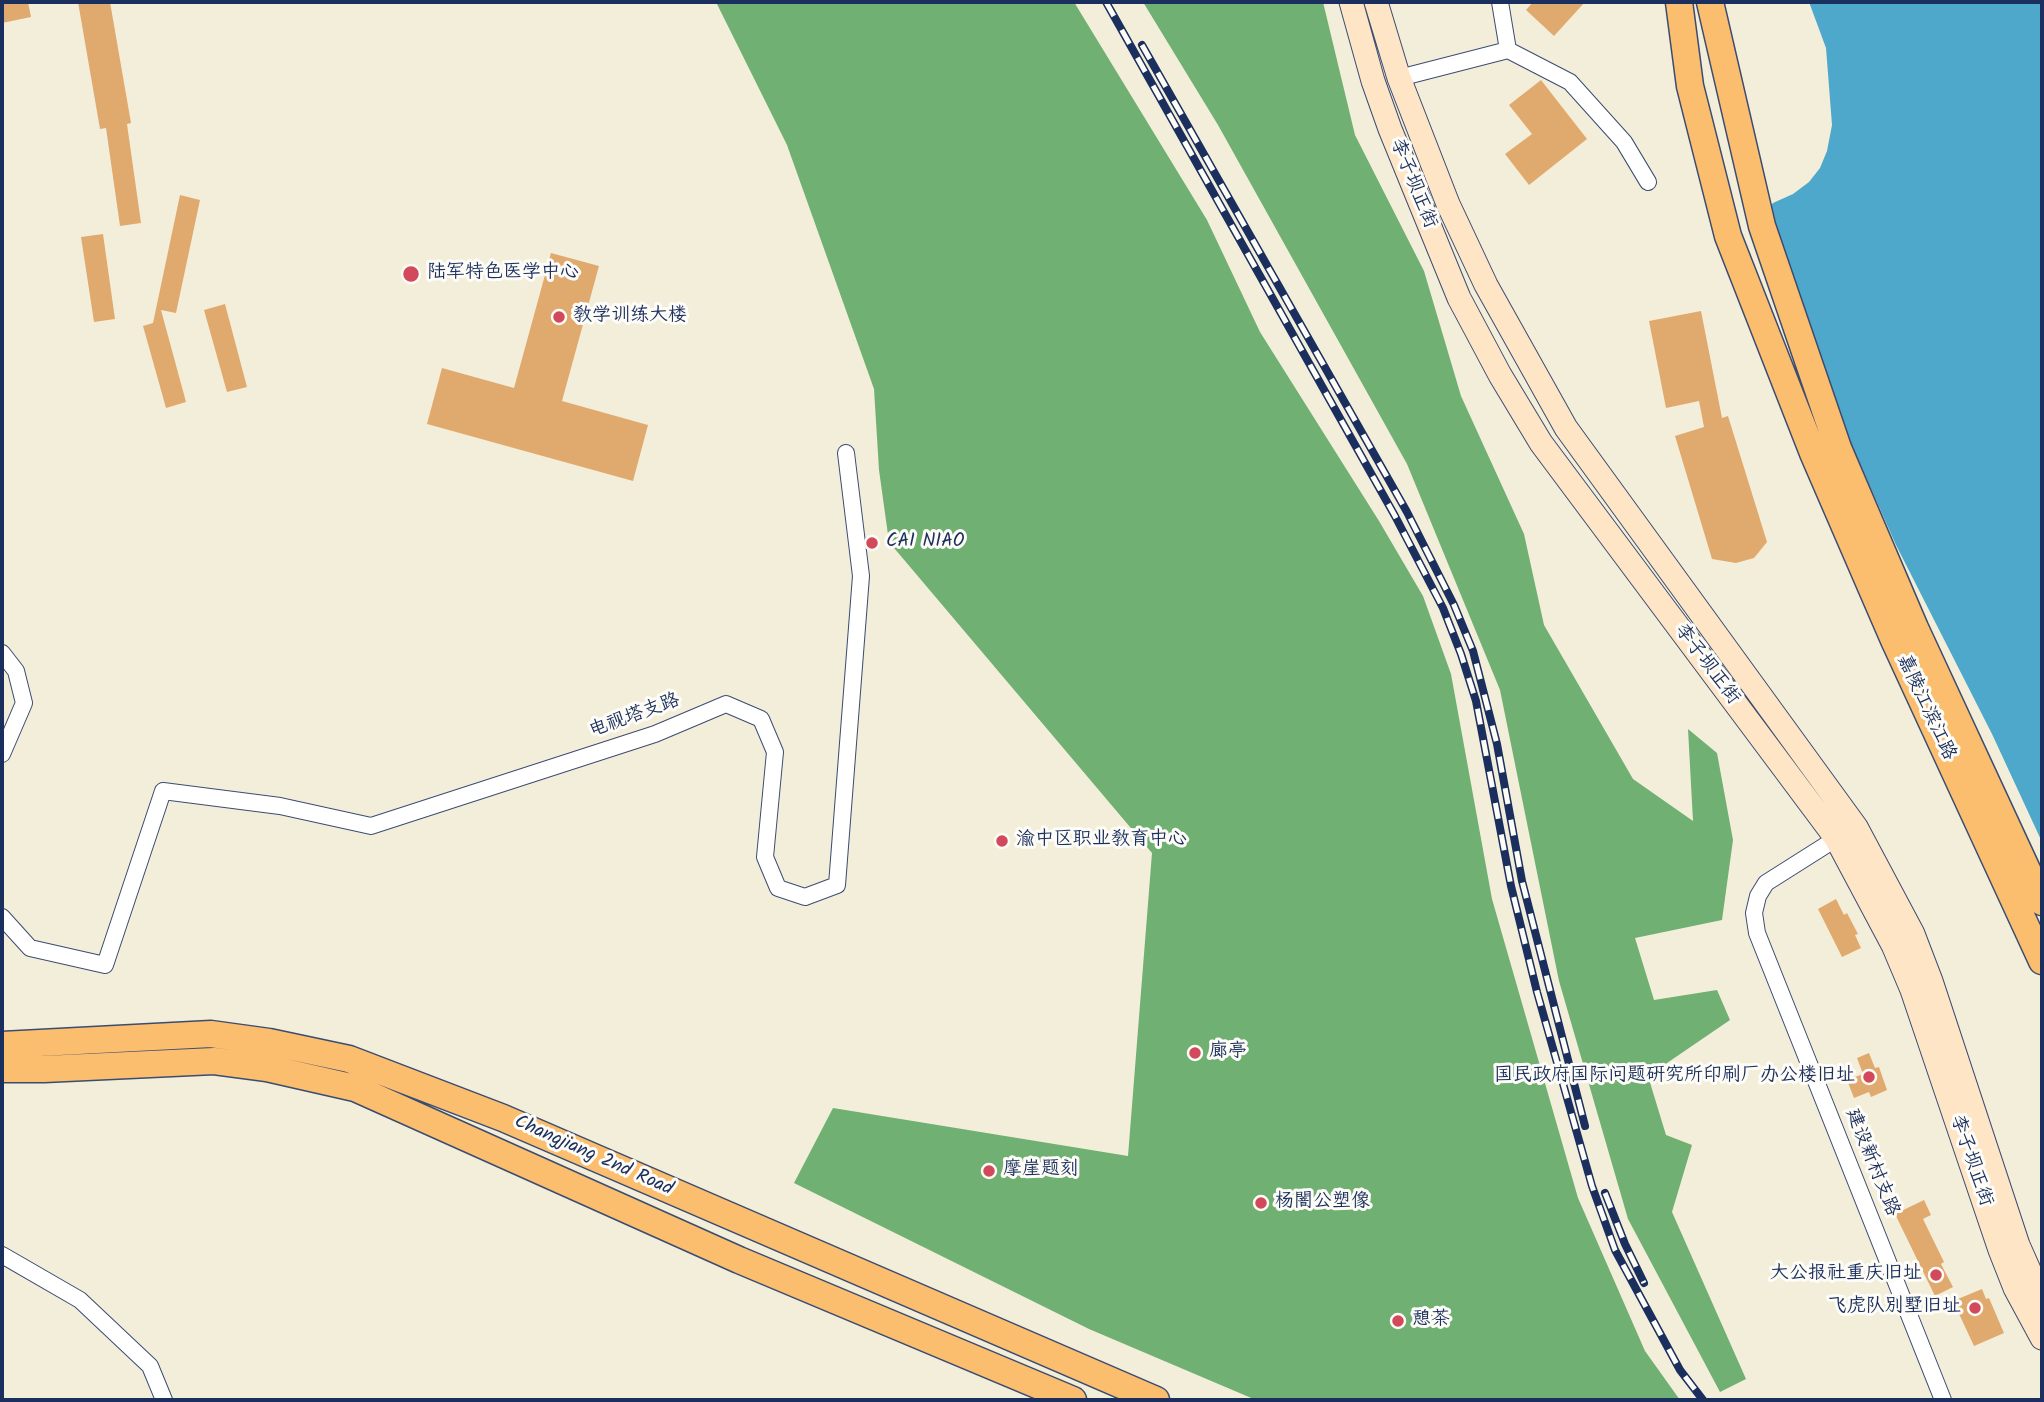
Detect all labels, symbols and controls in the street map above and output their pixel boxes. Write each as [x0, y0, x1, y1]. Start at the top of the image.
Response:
street label: 李子坝正街 [1384, 136, 1440, 232]
place label: 陆军特色医学中心 [427, 263, 579, 285]
marker: 陆军特色医学中心 [401, 264, 421, 284]
place label: 教学训练大楼 [573, 306, 687, 328]
marker: 教学训练大楼 [551, 309, 567, 325]
place label: CAI NIAO [886, 532, 964, 554]
marker: CAI NIAO [864, 535, 880, 551]
street label: 李子坝正街 [1668, 620, 1744, 710]
street label: 嘉陵江滨江路 [1891, 652, 1959, 764]
street label: 电视塔支路 [586, 690, 684, 744]
place label: 渝中区职业教育中心 [1016, 830, 1187, 852]
marker: 渝中区职业教育中心 [994, 833, 1010, 849]
place label: 廊亭 [1209, 1042, 1247, 1064]
marker: 廊亭 [1187, 1045, 1203, 1061]
place label: 国民政府国际问题研究所印刷厂办公楼旧址 [1494, 1066, 1855, 1088]
marker: 国民政府国际问题研究所印刷厂办公楼旧址 [1861, 1069, 1877, 1085]
street label: 建设新村支路 [1839, 1106, 1903, 1220]
street label: Changjiang 2nd Road [510, 1112, 676, 1202]
street label: 李子坝正街 [1944, 1112, 1996, 1210]
place label: 摩崖题刻 [1003, 1160, 1079, 1182]
marker: 摩崖题刻 [981, 1163, 997, 1179]
place label: 杨闇公塑像 [1275, 1192, 1370, 1214]
marker: 杨闇公塑像 [1253, 1195, 1269, 1211]
place label: 大公报社重庆旧址 [1770, 1264, 1922, 1286]
marker: 大公报社重庆旧址 [1928, 1267, 1944, 1283]
place label: 飞虎队别墅旧址 [1828, 1297, 1961, 1319]
marker: 飞虎队别墅旧址 [1967, 1300, 1983, 1316]
place label: 憩茶 [1412, 1310, 1450, 1332]
marker: 憩茶 [1390, 1313, 1406, 1329]

